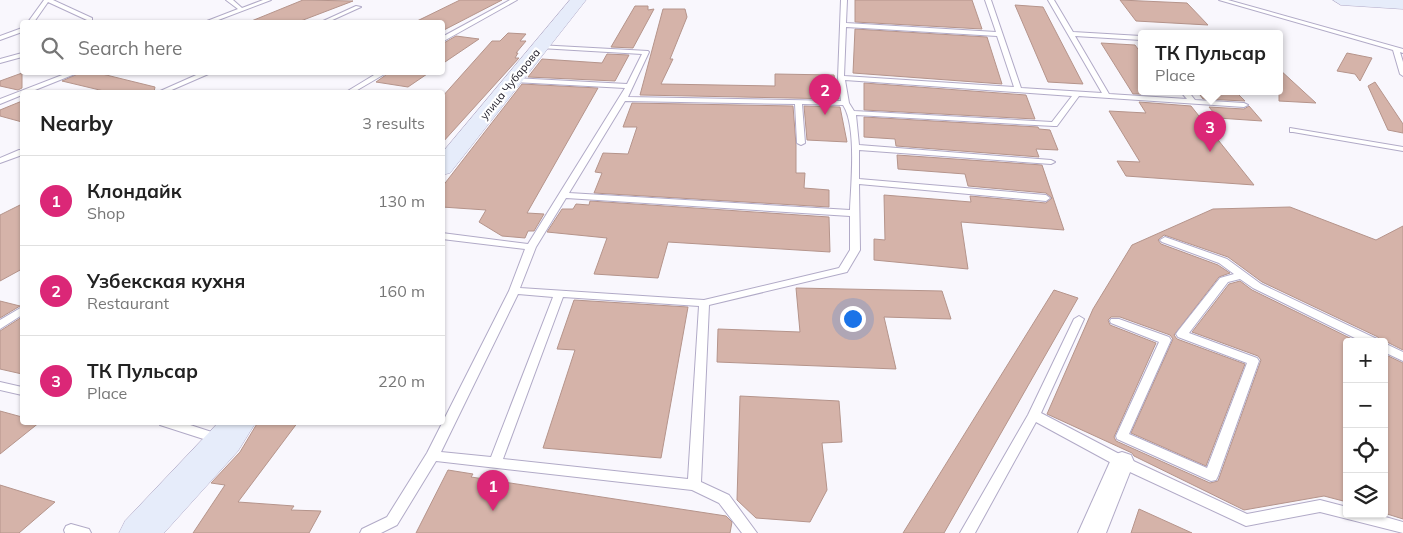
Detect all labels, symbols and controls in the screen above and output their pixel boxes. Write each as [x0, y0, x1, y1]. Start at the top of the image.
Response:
search box [20, 20, 445, 75]
popup [1138, 30, 1283, 95]
icon: search [38, 34, 66, 62]
text: Search here [78, 36, 182, 60]
text: ТК Пульсар [1155, 41, 1266, 65]
street label: улица Чубарова [477, 46, 543, 122]
text: Place [1155, 65, 1195, 85]
pin: 2 [809, 74, 841, 115]
text: Nearby [40, 110, 113, 136]
pin: 3 [1194, 111, 1226, 152]
text: 3 results [362, 113, 425, 133]
text: Клондайк [87, 179, 182, 203]
text: 1 [51, 191, 61, 211]
text: 130 m [378, 191, 425, 211]
text: Shop [87, 203, 125, 223]
text: Узбекская кухня [87, 269, 245, 293]
text: 2 [51, 281, 61, 301]
text: 160 m [378, 281, 425, 301]
text: Restaurant [87, 293, 169, 313]
your location [840, 306, 866, 332]
map controls [1343, 338, 1388, 518]
button: + [1343, 338, 1388, 383]
text: ТК Пульсар [87, 359, 198, 383]
text: 3 [51, 371, 61, 391]
text: 220 m [378, 371, 425, 391]
text: Place [87, 383, 127, 403]
button: − [1343, 383, 1388, 428]
button: locate [1343, 428, 1388, 473]
pin: 1 [477, 470, 509, 511]
button: layers [1343, 473, 1388, 518]

